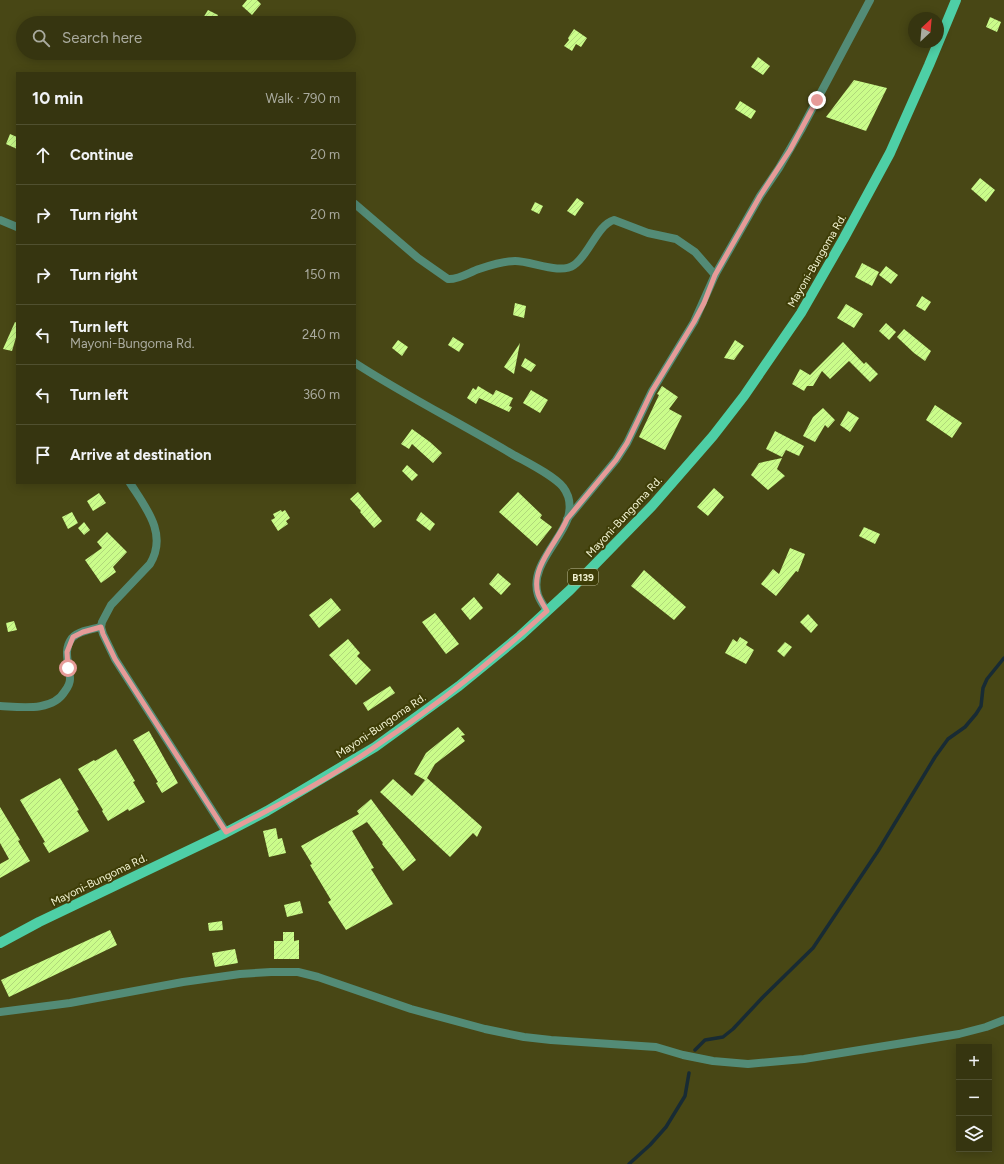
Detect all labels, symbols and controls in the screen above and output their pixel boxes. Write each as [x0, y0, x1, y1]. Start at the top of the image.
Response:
north arrow [908, 12, 944, 48]
search box [16, 16, 356, 60]
icon: search [30, 27, 52, 49]
text: Search here [62, 29, 142, 47]
text: 10 min [32, 88, 83, 108]
text: Walk · 790 m [266, 91, 340, 106]
route end [808, 91, 826, 109]
icon: ahead [32, 144, 54, 166]
text: Continue [70, 146, 133, 164]
text: 20 m [310, 147, 340, 162]
icon: right [32, 204, 54, 226]
text: Turn right [70, 206, 138, 224]
text: 20 m [310, 207, 340, 222]
street label: Mayoni-Bungoma Rd. [785, 212, 849, 310]
icon: right [32, 264, 54, 286]
text: Turn right [70, 266, 138, 284]
text: 150 m [305, 267, 340, 282]
text: Turn left [70, 318, 128, 336]
icon: left [32, 324, 54, 346]
text: 240 m [302, 327, 340, 342]
text: Mayoni-Bungoma Rd. [70, 336, 194, 351]
icon: left [32, 384, 54, 406]
text: Turn left [70, 386, 128, 404]
text: 360 m [303, 387, 340, 402]
icon: arrive [32, 444, 54, 466]
text: Arrive at destination [70, 446, 211, 464]
street label: Mayoni-Bungoma Rd. [583, 474, 665, 560]
road number: B139 [568, 569, 598, 585]
route start [59, 659, 77, 677]
street label: Mayoni-Bungoma Rd. [334, 691, 428, 761]
street label: Mayoni-Bungoma Rd. [49, 851, 149, 909]
map controls [956, 1044, 992, 1152]
button: + [956, 1044, 992, 1080]
button: − [956, 1080, 992, 1116]
button: layers [956, 1116, 992, 1152]

